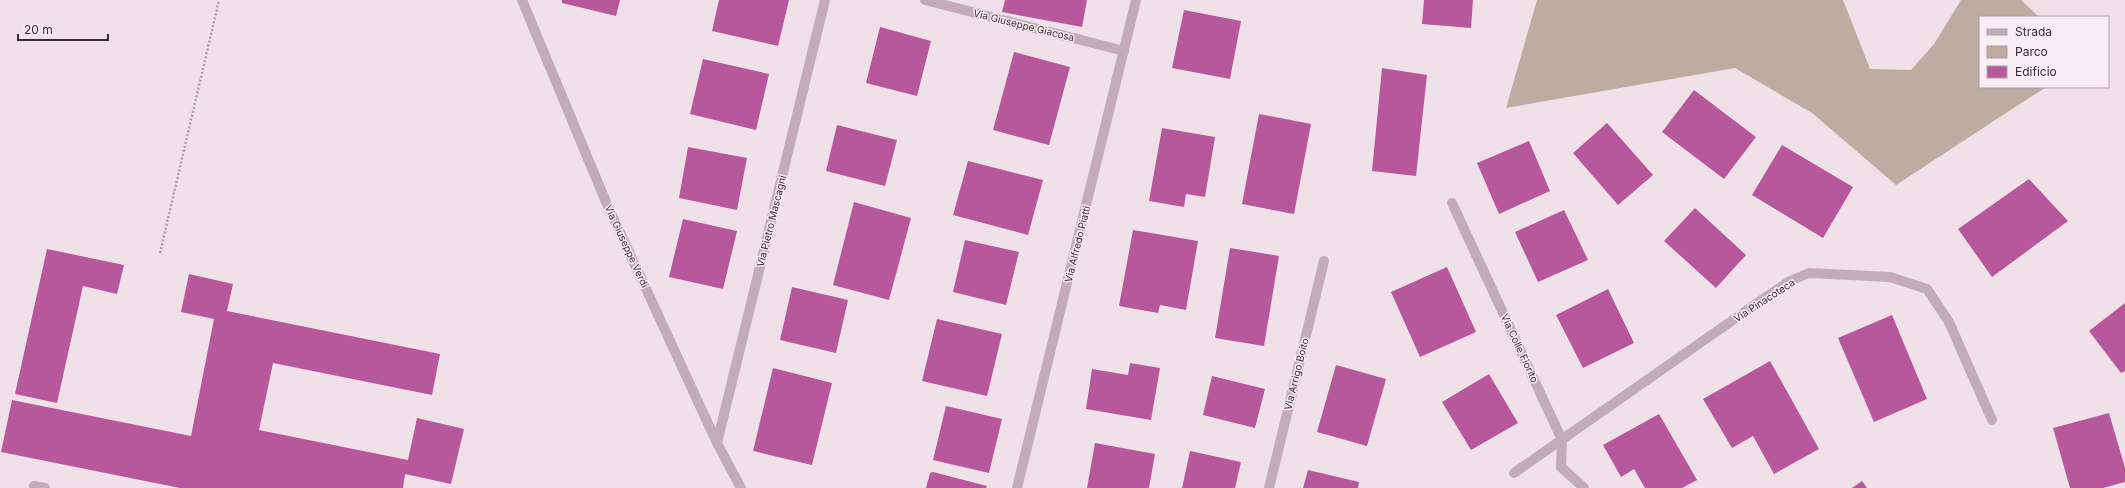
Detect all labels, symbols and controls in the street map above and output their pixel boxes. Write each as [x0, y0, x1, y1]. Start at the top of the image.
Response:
street label: Via Giuseppe Giacosa [972, 7, 1076, 43]
scale bar [18, 16, 108, 42]
legend [1979, 16, 2109, 88]
text: 20 m [24, 22, 53, 37]
text: Strada [2015, 24, 2052, 39]
text: Parco [2015, 44, 2048, 59]
text: Edificio [2015, 64, 2057, 79]
street label: Via Pietro Mascagni [754, 174, 788, 268]
street label: Via Giuseppe Verdi [603, 203, 651, 289]
street label: Via Alfredo Piatti [1062, 205, 1092, 283]
street label: Via Pinacoteca [1731, 276, 1797, 324]
street label: Via Colle Fiorito [1499, 312, 1541, 384]
street label: Via Arrigo Boito [1281, 337, 1311, 411]

